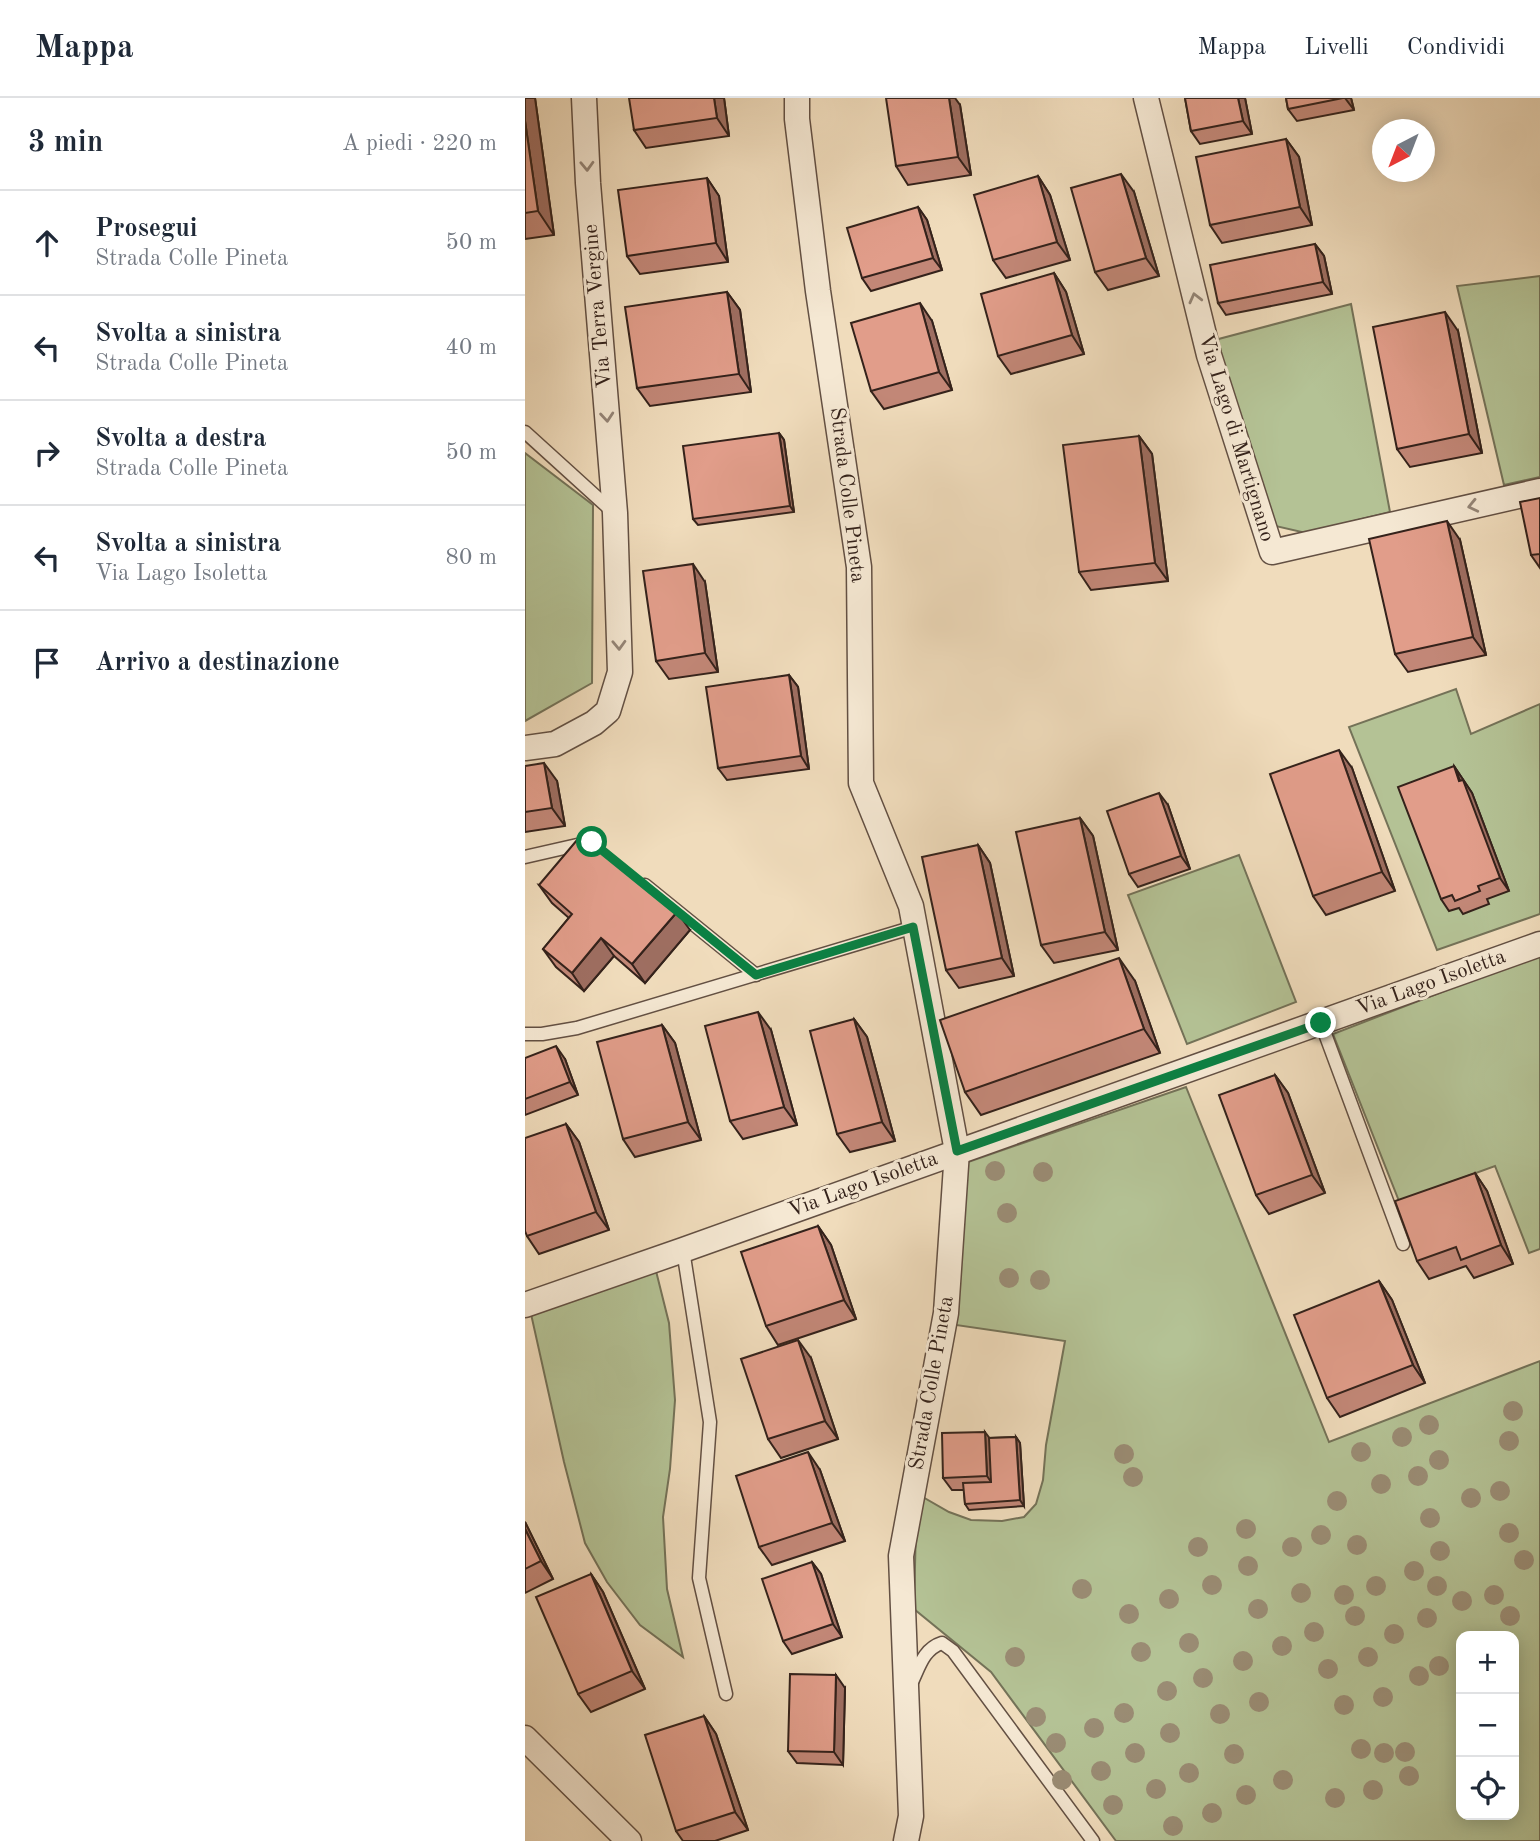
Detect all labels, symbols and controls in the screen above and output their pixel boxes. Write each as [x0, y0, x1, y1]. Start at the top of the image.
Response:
text: Mappa [35, 32, 134, 65]
text: Mappa [1198, 36, 1266, 60]
text: Livelli [1304, 36, 1369, 60]
text: Condividi [1407, 36, 1505, 60]
north arrow [1372, 119, 1435, 182]
text: 3 min [28, 128, 103, 158]
text: A piedi · 220 m [342, 132, 497, 155]
one-way arrow [580, 161, 595, 172]
text: Prosegui [95, 216, 198, 242]
street label: Via Terra Vergine [580, 223, 616, 389]
icon: ahead [28, 224, 66, 262]
text: 50 m [446, 231, 497, 254]
text: Strada Colle Pineta [95, 247, 288, 270]
one-way arrow [1189, 292, 1203, 304]
text: Svolta a sinistra [95, 321, 281, 347]
icon: left [28, 329, 66, 367]
street label: Via Lago di Martignano [1194, 332, 1278, 544]
text: 40 m [446, 336, 497, 359]
text: Strada Colle Pineta [95, 352, 288, 375]
street label: Strada Colle Pineta [826, 406, 868, 584]
one-way arrow [599, 412, 614, 423]
text: Svolta a destra [95, 426, 266, 452]
icon: right [28, 434, 66, 472]
text: 50 m [446, 441, 497, 464]
text: Strada Colle Pineta [95, 457, 288, 480]
one-way arrow [1468, 498, 1480, 513]
text: Svolta a sinistra [95, 531, 281, 557]
icon: left [28, 539, 66, 577]
text: 80 m [446, 546, 497, 569]
text: Via Lago Isoletta [95, 562, 268, 585]
one-way arrow [611, 639, 626, 650]
icon: arrive [28, 644, 66, 682]
text: Arrivo a destinazione [95, 650, 340, 676]
route start [576, 826, 607, 857]
street label: Via Lago Isoletta [1353, 946, 1509, 1020]
route end [1305, 1007, 1336, 1038]
street label: Via Lago Isoletta [785, 1148, 941, 1222]
street label: Strada Colle Pineta [906, 1294, 958, 1472]
map controls [1456, 1631, 1519, 1820]
button: + [1456, 1631, 1519, 1694]
button: − [1456, 1694, 1519, 1757]
button: locate [1456, 1757, 1519, 1820]

